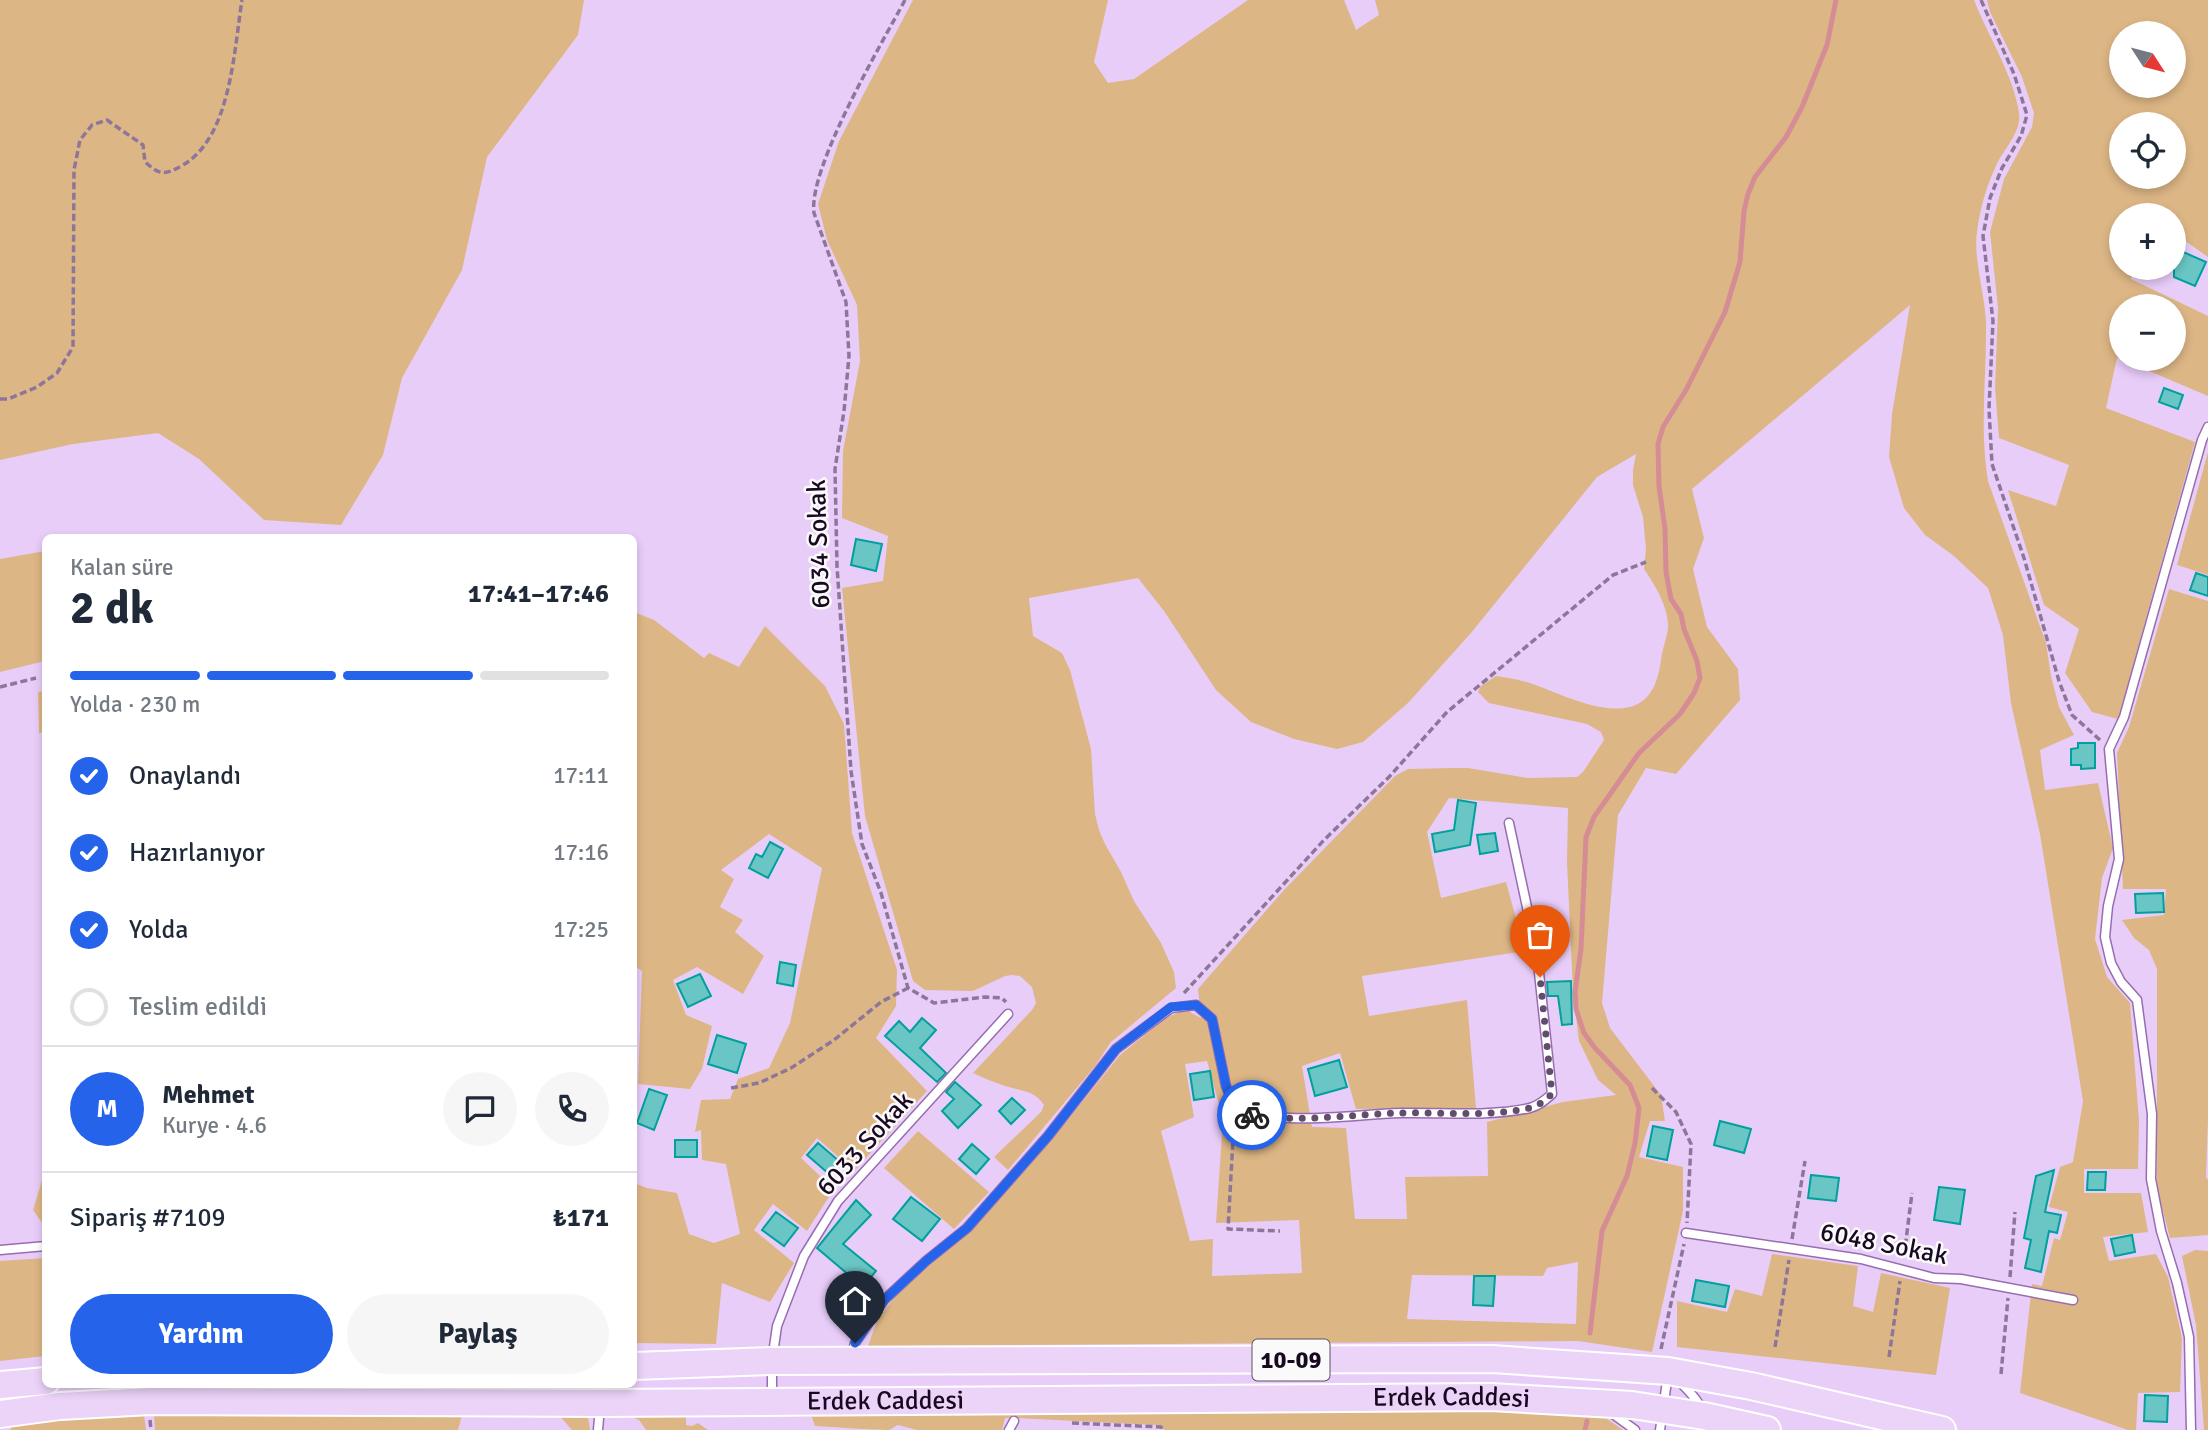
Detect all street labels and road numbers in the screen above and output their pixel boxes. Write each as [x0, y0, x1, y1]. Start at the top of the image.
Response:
street label: 6034 Sokak [801, 479, 837, 609]
street label: 6033 Sokak [810, 1085, 920, 1203]
street label: 6048 Sokak [1818, 1216, 1950, 1272]
road number: 10-09 [1252, 1340, 1330, 1380]
street label: Erdek Caddesi [1373, 1381, 1531, 1415]
street label: Erdek Caddesi [807, 1385, 964, 1418]

